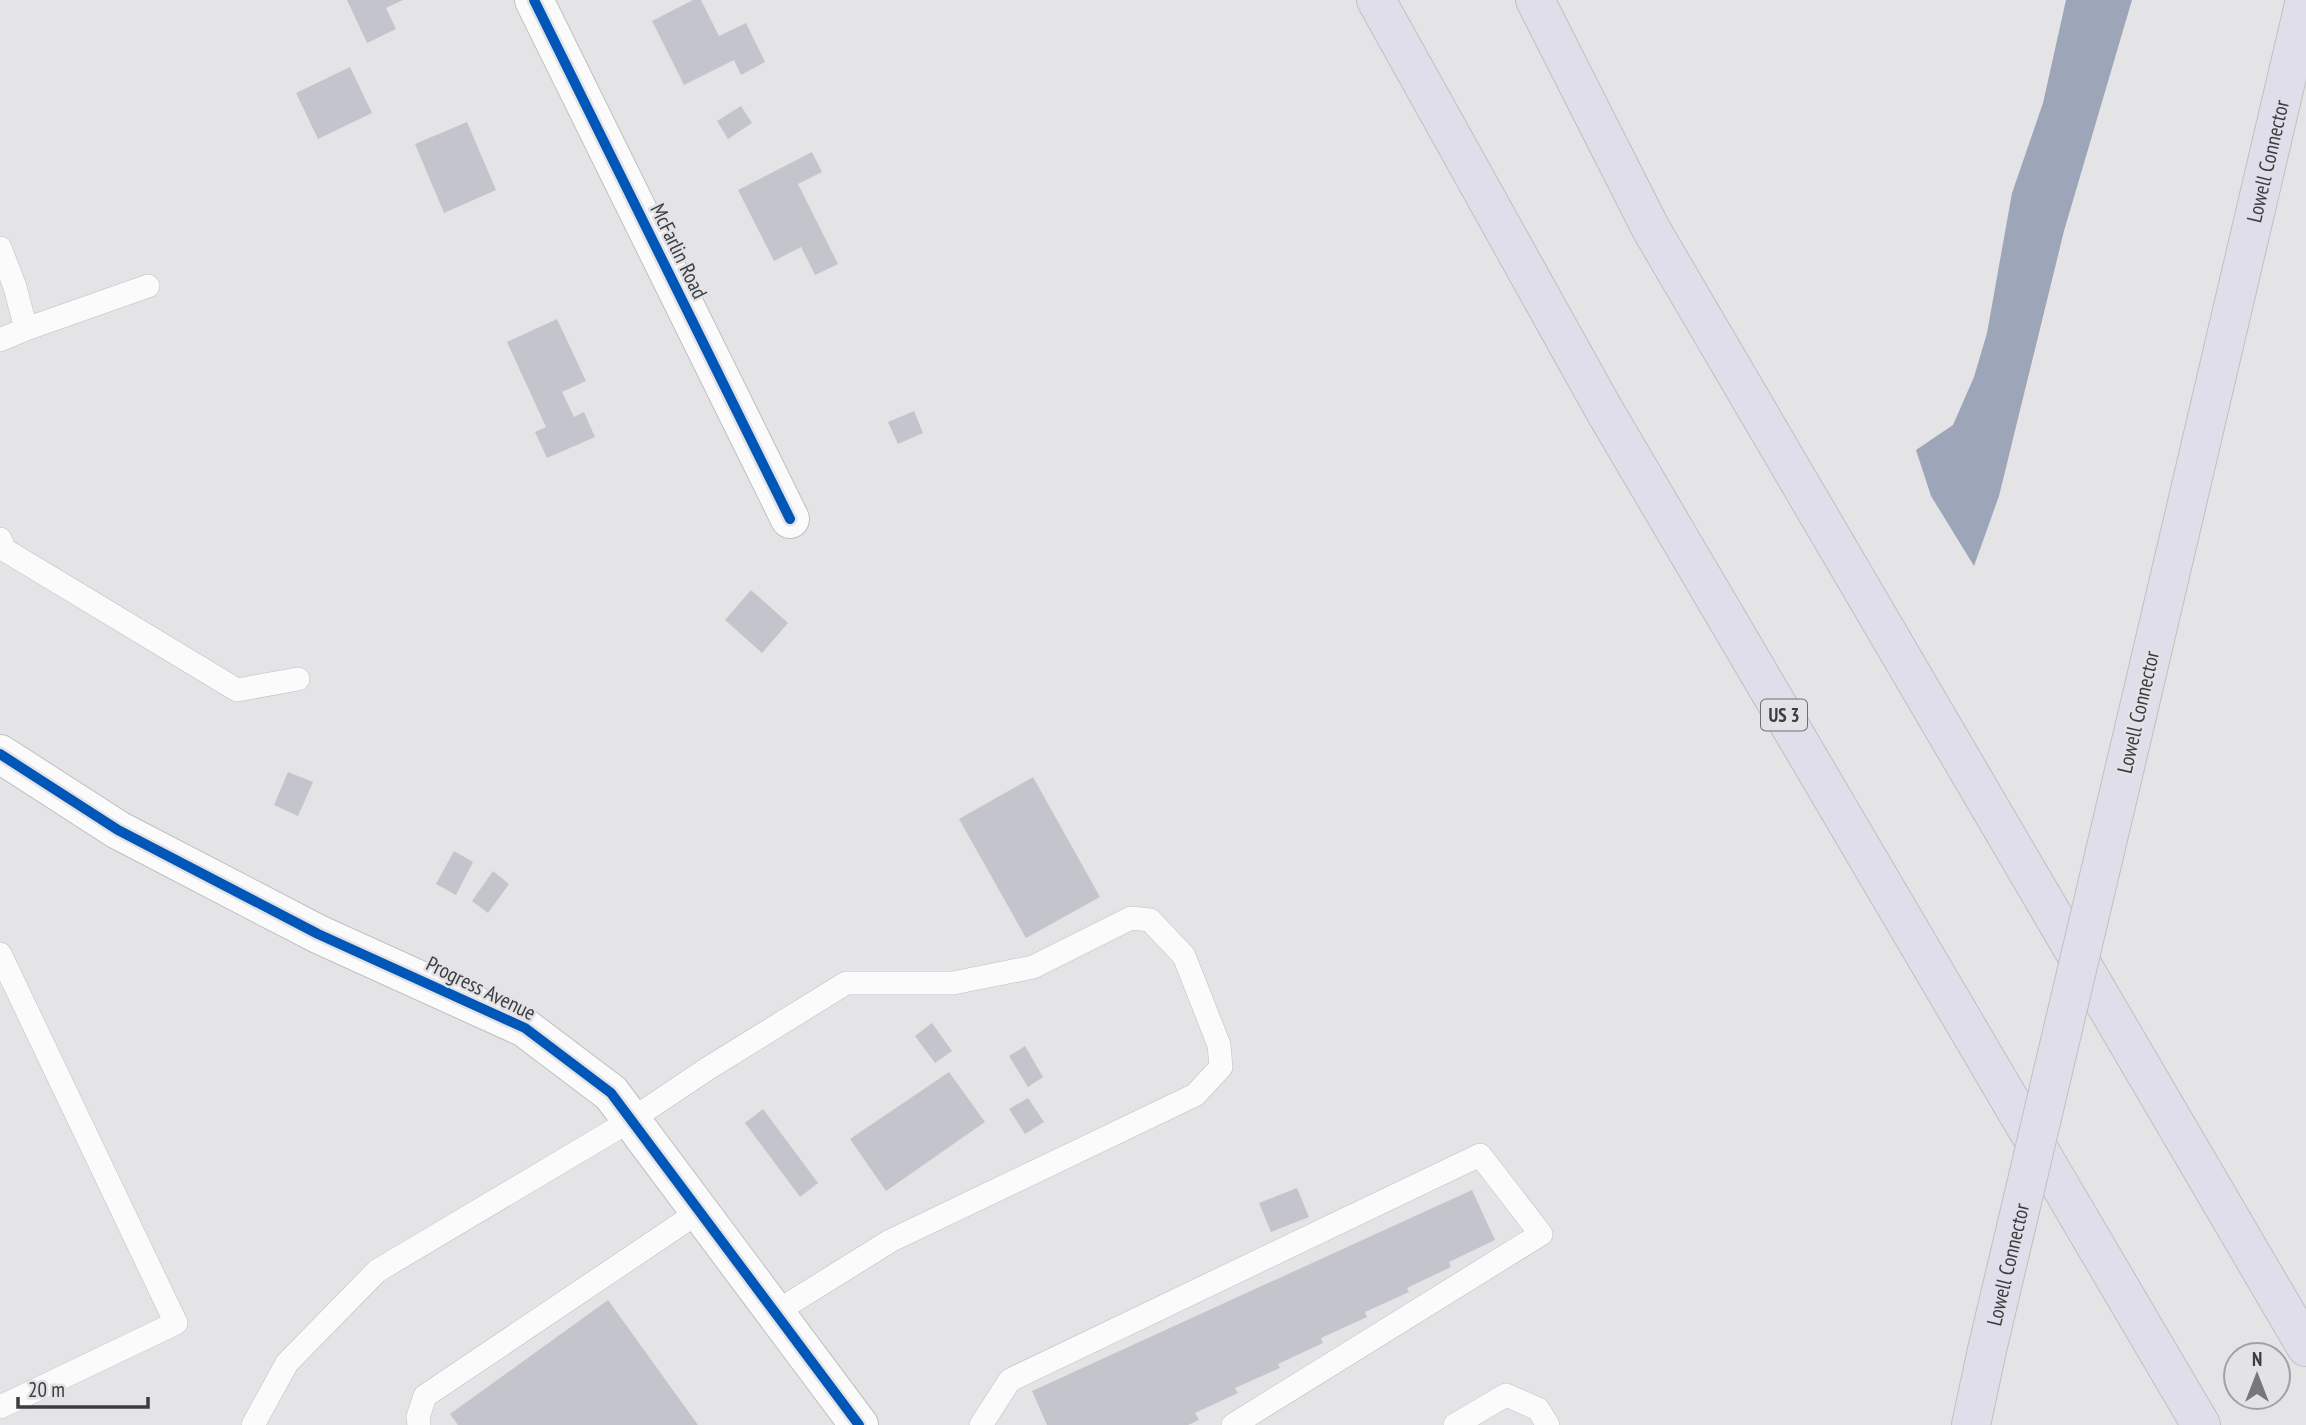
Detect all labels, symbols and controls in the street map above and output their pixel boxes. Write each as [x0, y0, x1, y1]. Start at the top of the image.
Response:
street label: Lowell Connector [2240, 97, 2295, 225]
street label: McFarlin Road [644, 199, 714, 303]
street label: Lowell Connector [2111, 648, 2165, 776]
road number: US 3 [1761, 700, 1807, 730]
street label: Progress Avenue [422, 950, 540, 1026]
street label: Lowell Connector [1980, 1200, 2035, 1328]
north arrow [2222, 1341, 2292, 1411]
text: N [2252, 1347, 2262, 1371]
scale bar [18, 1366, 147, 1410]
text: 20 m [28, 1376, 65, 1403]

